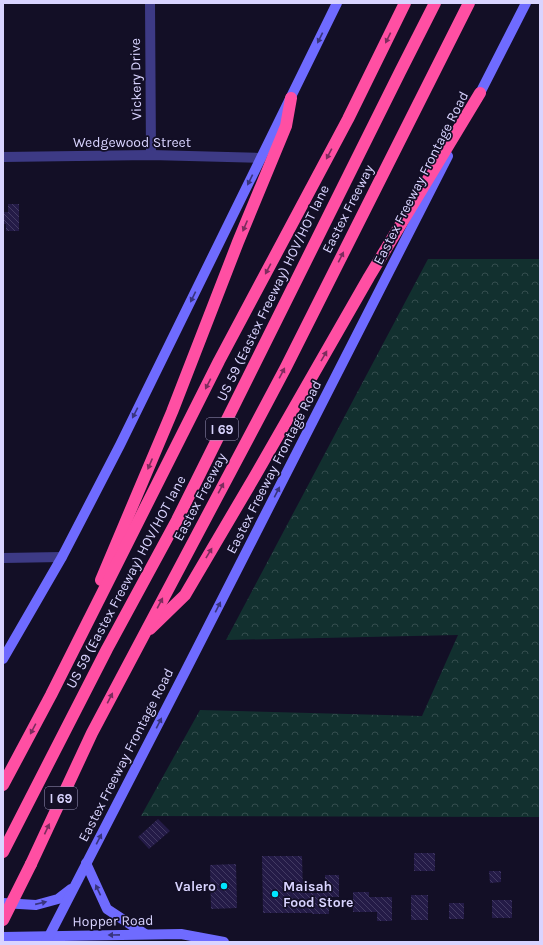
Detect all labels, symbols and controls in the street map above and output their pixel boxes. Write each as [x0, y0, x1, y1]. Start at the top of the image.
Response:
one-way arrow [317, 32, 323, 44]
one-way arrow [385, 32, 391, 44]
street label: Vickery Drive [127, 38, 145, 120]
street label: Eastex Freeway Frontage Road [370, 88, 472, 268]
street label: Wedgewood Street [73, 134, 191, 151]
one-way arrow [326, 148, 333, 160]
street label: Eastex Freeway [318, 161, 378, 256]
one-way arrow [247, 174, 253, 186]
street label: US 59 (Eastex Freeway) HOV/HOT lane [213, 182, 333, 404]
one-way arrow [241, 221, 247, 233]
one-way arrow [338, 252, 344, 263]
one-way arrow [265, 263, 272, 275]
one-way arrow [190, 291, 196, 302]
one-way arrow [320, 350, 327, 362]
one-way arrow [279, 368, 286, 379]
street label: Eastex Freeway Frontage Road [223, 377, 325, 557]
one-way arrow [205, 378, 211, 390]
one-way arrow [132, 407, 139, 419]
road number: I 69 [206, 418, 238, 440]
street label: Eastex Freeway [170, 450, 231, 544]
one-way arrow [147, 458, 153, 470]
street label: US 59 (Eastex Freeway) HOV/HOT lane [62, 473, 190, 691]
one-way arrow [218, 482, 224, 494]
one-way arrow [274, 486, 280, 497]
one-way arrow [206, 547, 213, 559]
one-way arrow [157, 597, 163, 609]
one-way arrow [215, 602, 221, 613]
street label: Eastex Freeway Frontage Road [75, 665, 177, 845]
one-way arrow [107, 692, 113, 704]
one-way arrow [155, 717, 162, 729]
one-way arrow [30, 724, 36, 735]
road number: I 69 [45, 787, 77, 809]
one-way arrow [44, 823, 50, 834]
one-way arrow [96, 833, 102, 844]
place label: Valero [175, 878, 216, 895]
place label: Maisah Food Store [283, 878, 353, 911]
marker: Valero [219, 881, 229, 891]
one-way arrow [95, 884, 101, 896]
marker: Maisah Food Store [270, 889, 280, 899]
one-way arrow [35, 900, 47, 906]
street label: Hopper Road [72, 912, 154, 930]
one-way arrow [107, 932, 120, 938]

